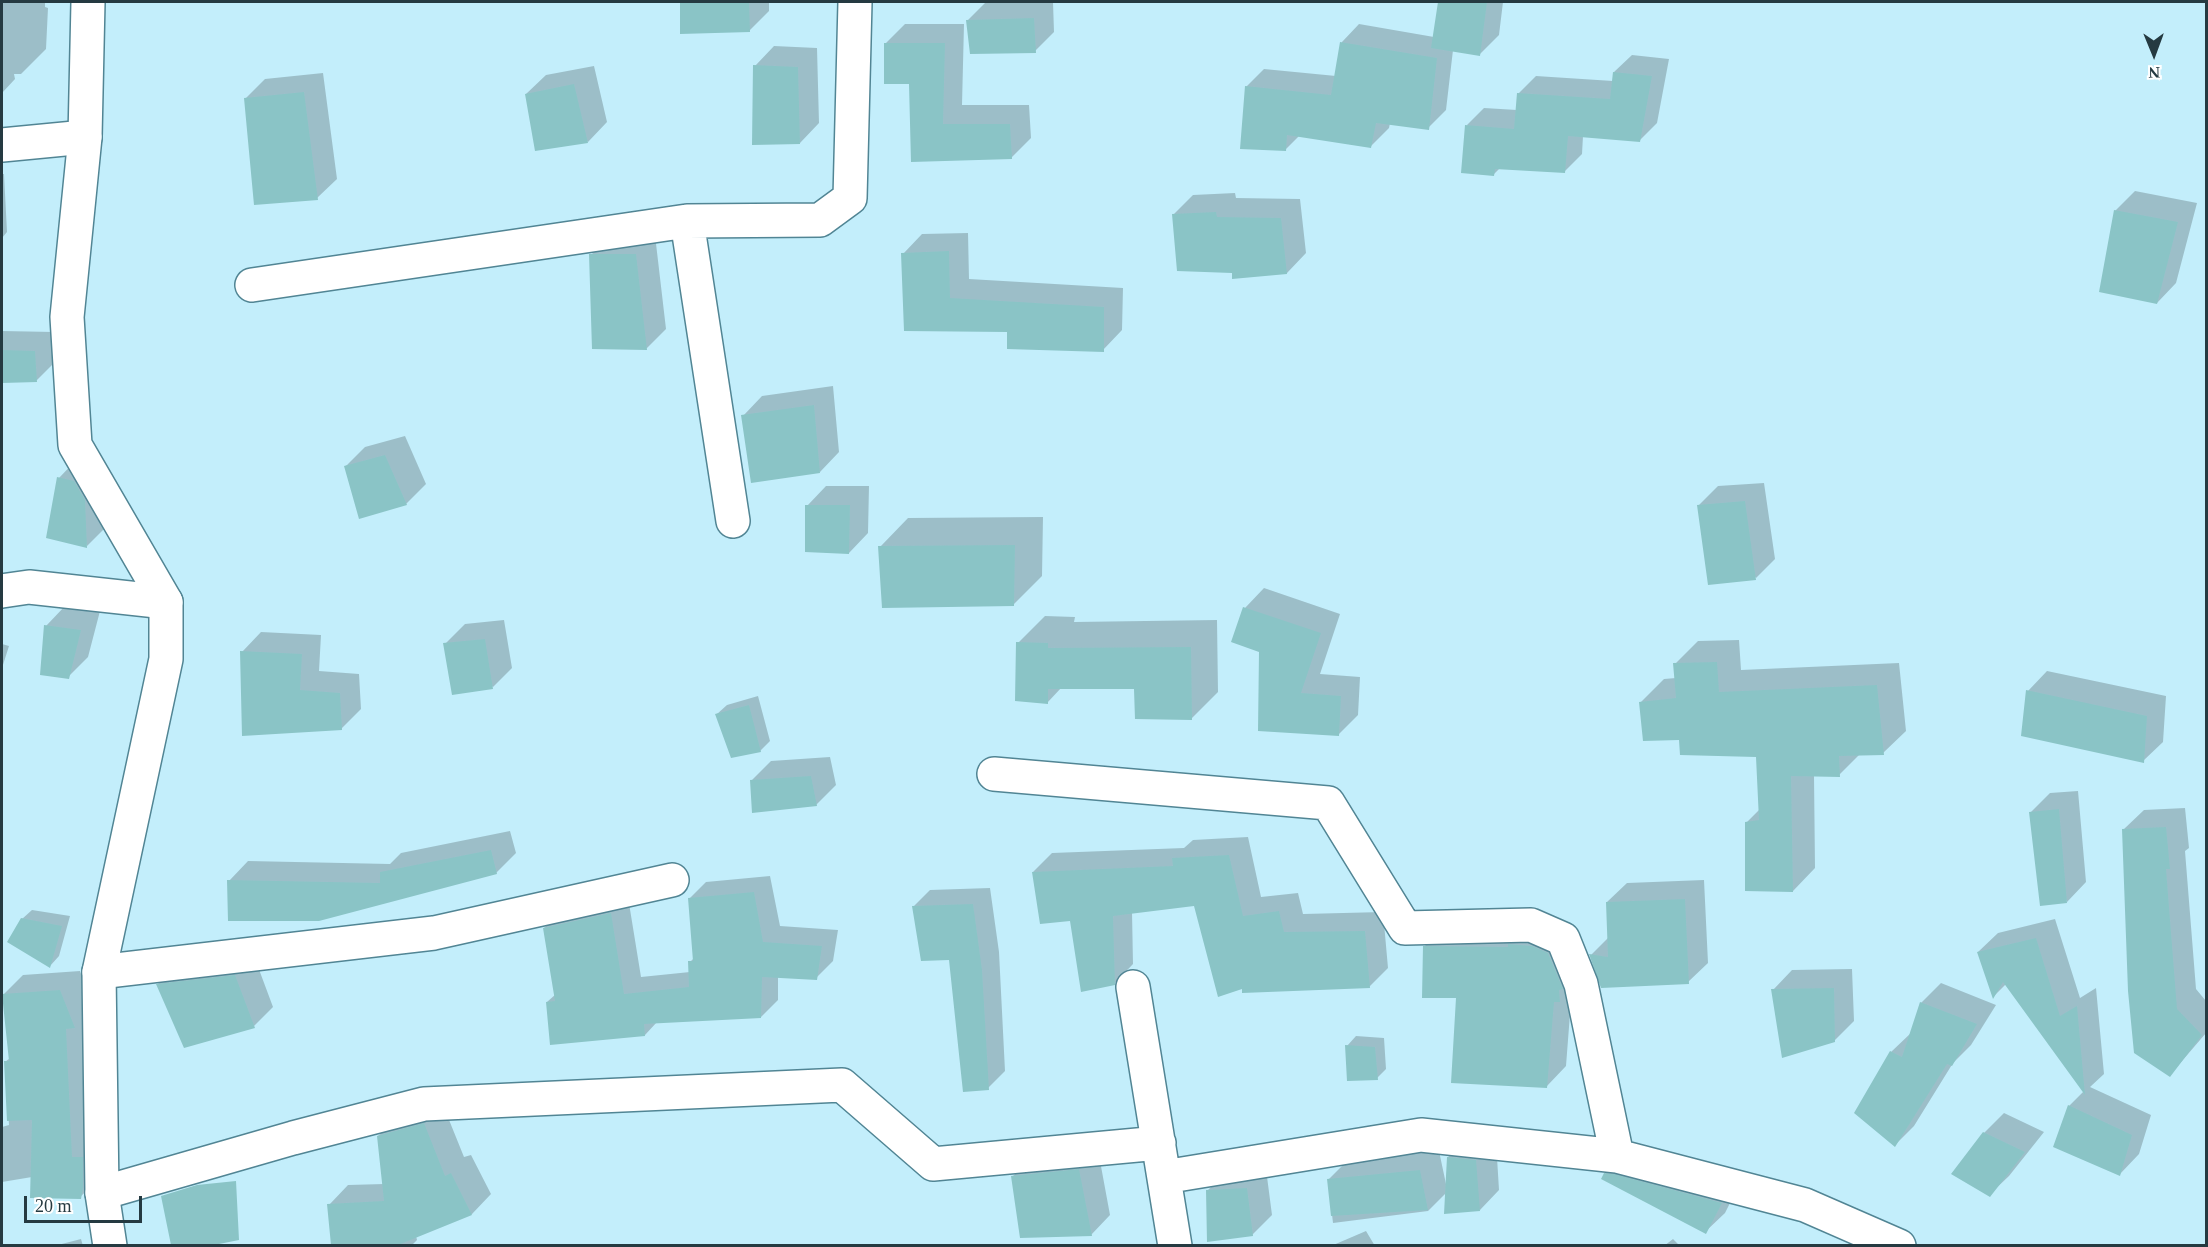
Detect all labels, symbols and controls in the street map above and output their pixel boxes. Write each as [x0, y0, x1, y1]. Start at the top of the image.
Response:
north arrow [2124, 24, 2184, 84]
text: N [2148, 64, 2160, 81]
scale bar [27, 1184, 146, 1222]
text: 20 m [35, 1196, 72, 1216]

